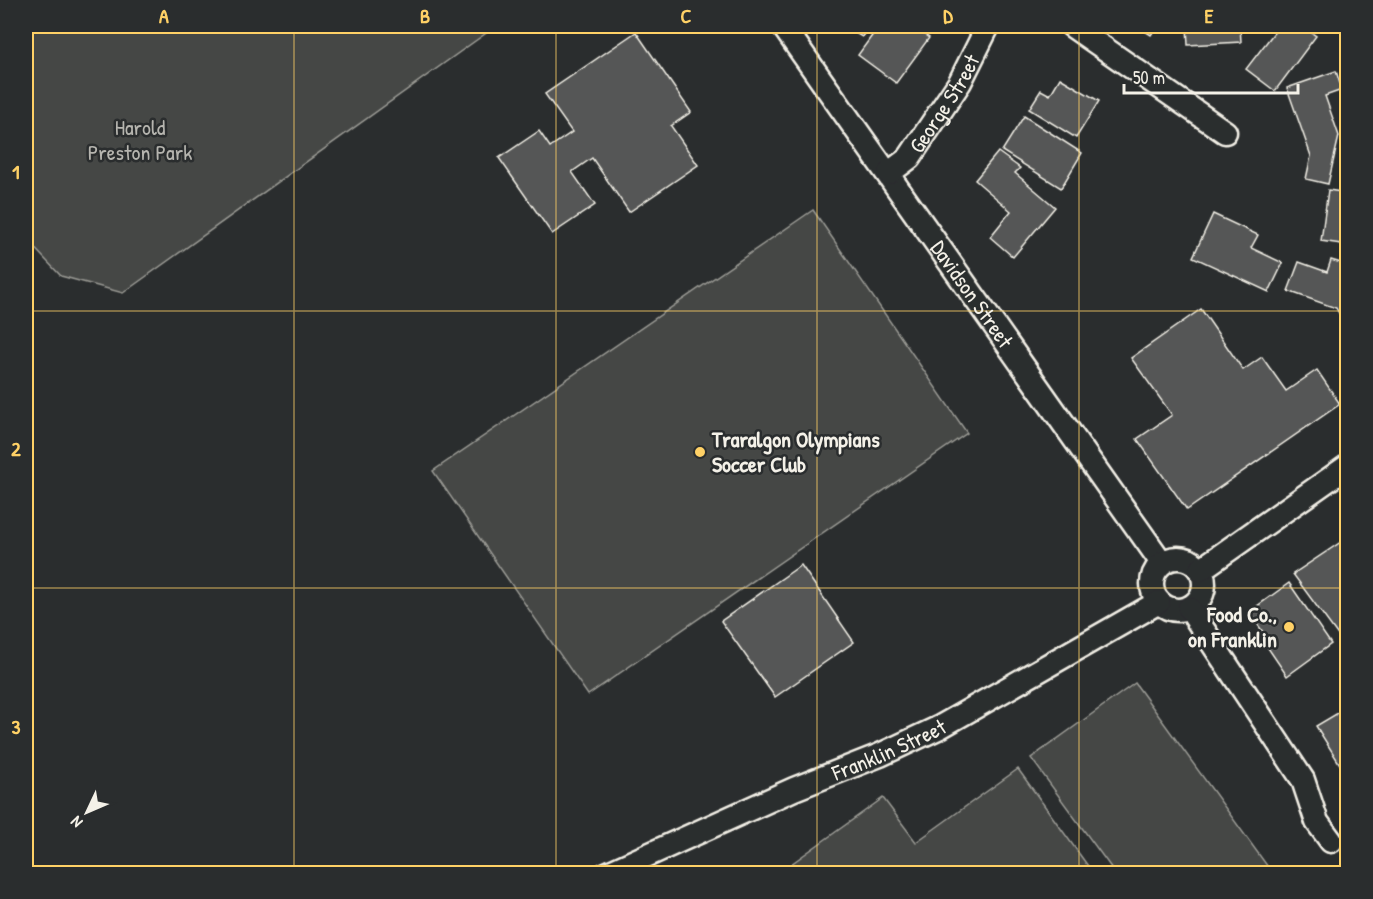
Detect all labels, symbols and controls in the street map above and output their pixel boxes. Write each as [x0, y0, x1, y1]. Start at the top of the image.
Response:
text: A [159, 2, 169, 29]
text: B [420, 2, 430, 29]
text: C [681, 2, 692, 29]
text: D [943, 2, 953, 29]
text: E [1205, 2, 1214, 29]
street label: George Street [902, 49, 987, 159]
scale bar [1124, 57, 1298, 95]
text: 50 m [1133, 65, 1165, 90]
park label: Harold Preston Park [88, 112, 192, 167]
text: 1 [12, 158, 20, 185]
street label: Davidson Street [924, 234, 1021, 354]
place label: Traralgon Olympians Soccer Club [711, 424, 880, 479]
text: 2 [11, 435, 21, 462]
marker: Traralgon Olympians Soccer Club [693, 445, 707, 459]
place label: Food Co., on Franklin [1188, 599, 1277, 654]
marker: Food Co., on Franklin [1282, 620, 1296, 634]
street label: Franklin Street [827, 711, 952, 788]
text: 3 [12, 713, 21, 740]
north arrow [57, 782, 117, 842]
text: N [65, 811, 87, 833]

